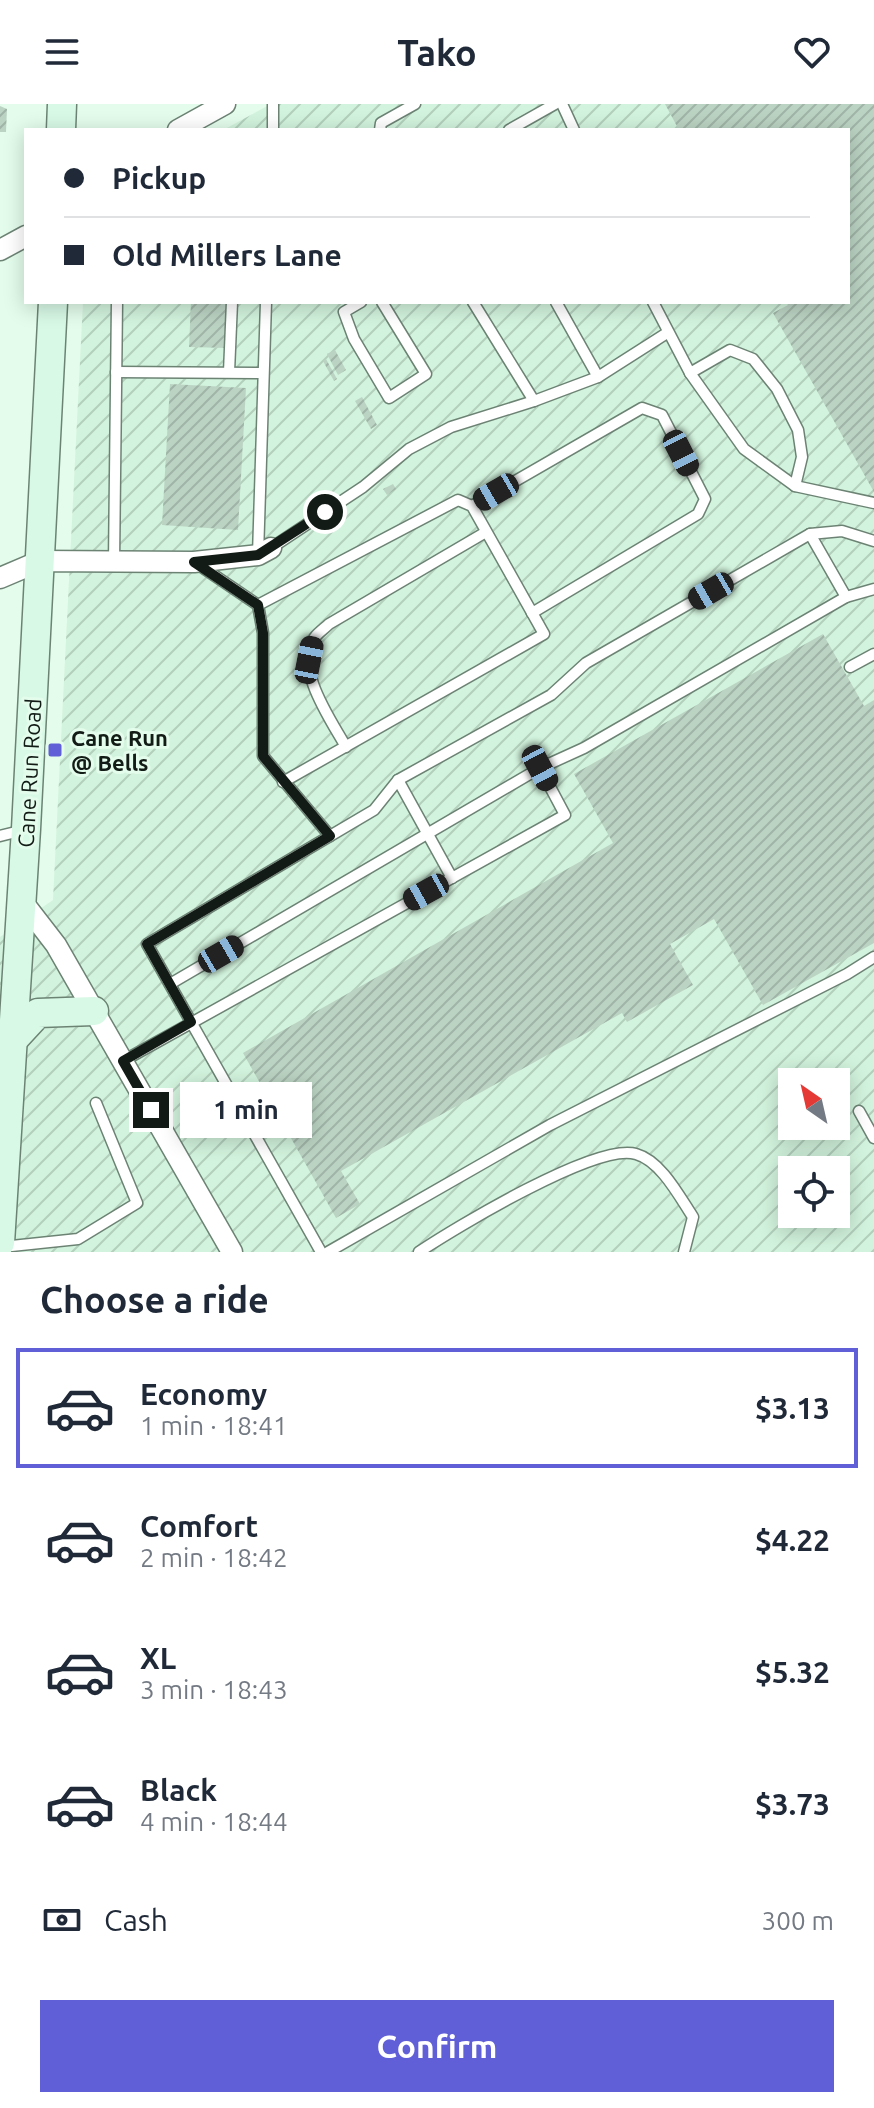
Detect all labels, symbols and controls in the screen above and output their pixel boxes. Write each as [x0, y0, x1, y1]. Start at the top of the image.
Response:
icon: menu [40, 30, 84, 74]
icon: heart [790, 30, 834, 74]
text: Tako [397, 32, 477, 73]
text: Pickup [112, 161, 206, 195]
text: Old Millers Lane [112, 238, 342, 272]
car [659, 426, 703, 480]
car [469, 470, 523, 514]
route start [307, 494, 343, 530]
car [684, 569, 738, 613]
car [293, 634, 325, 686]
street label: Cane Run Road [13, 698, 45, 848]
place label: Cane Run @ Bells [71, 725, 168, 775]
marker: Cane Run @ Bells [46, 741, 64, 759]
car [518, 741, 562, 795]
car [399, 870, 453, 914]
car [194, 932, 248, 976]
north arrow [778, 1068, 850, 1140]
map controls [778, 1068, 850, 1228]
callout: 1 min [179, 1082, 311, 1138]
route end [133, 1092, 169, 1128]
text: 1 min [213, 1095, 279, 1124]
button: locate [778, 1156, 850, 1228]
text: Choose a ride [40, 1279, 269, 1320]
icon: car [44, 1372, 116, 1444]
text: Economy [140, 1377, 267, 1411]
text: $3.13 [755, 1391, 830, 1425]
text: 1 min · 18:41 [140, 1411, 288, 1440]
icon: car [44, 1504, 116, 1576]
text: Comfort [140, 1509, 258, 1543]
text: $4.22 [755, 1523, 830, 1557]
text: 2 min · 18:42 [140, 1543, 288, 1572]
icon: car [44, 1636, 116, 1708]
text: XL [140, 1641, 176, 1675]
text: $5.32 [755, 1655, 830, 1689]
text: 3 min · 18:43 [140, 1675, 288, 1704]
icon: car [44, 1768, 116, 1840]
text: Black [140, 1773, 217, 1807]
text: $3.73 [755, 1787, 830, 1821]
text: 4 min · 18:44 [140, 1807, 288, 1836]
icon: cash [40, 1898, 84, 1942]
text: Cash [104, 1903, 168, 1937]
text: 300 m [762, 1906, 834, 1935]
button: Confirm [40, 2000, 834, 2092]

